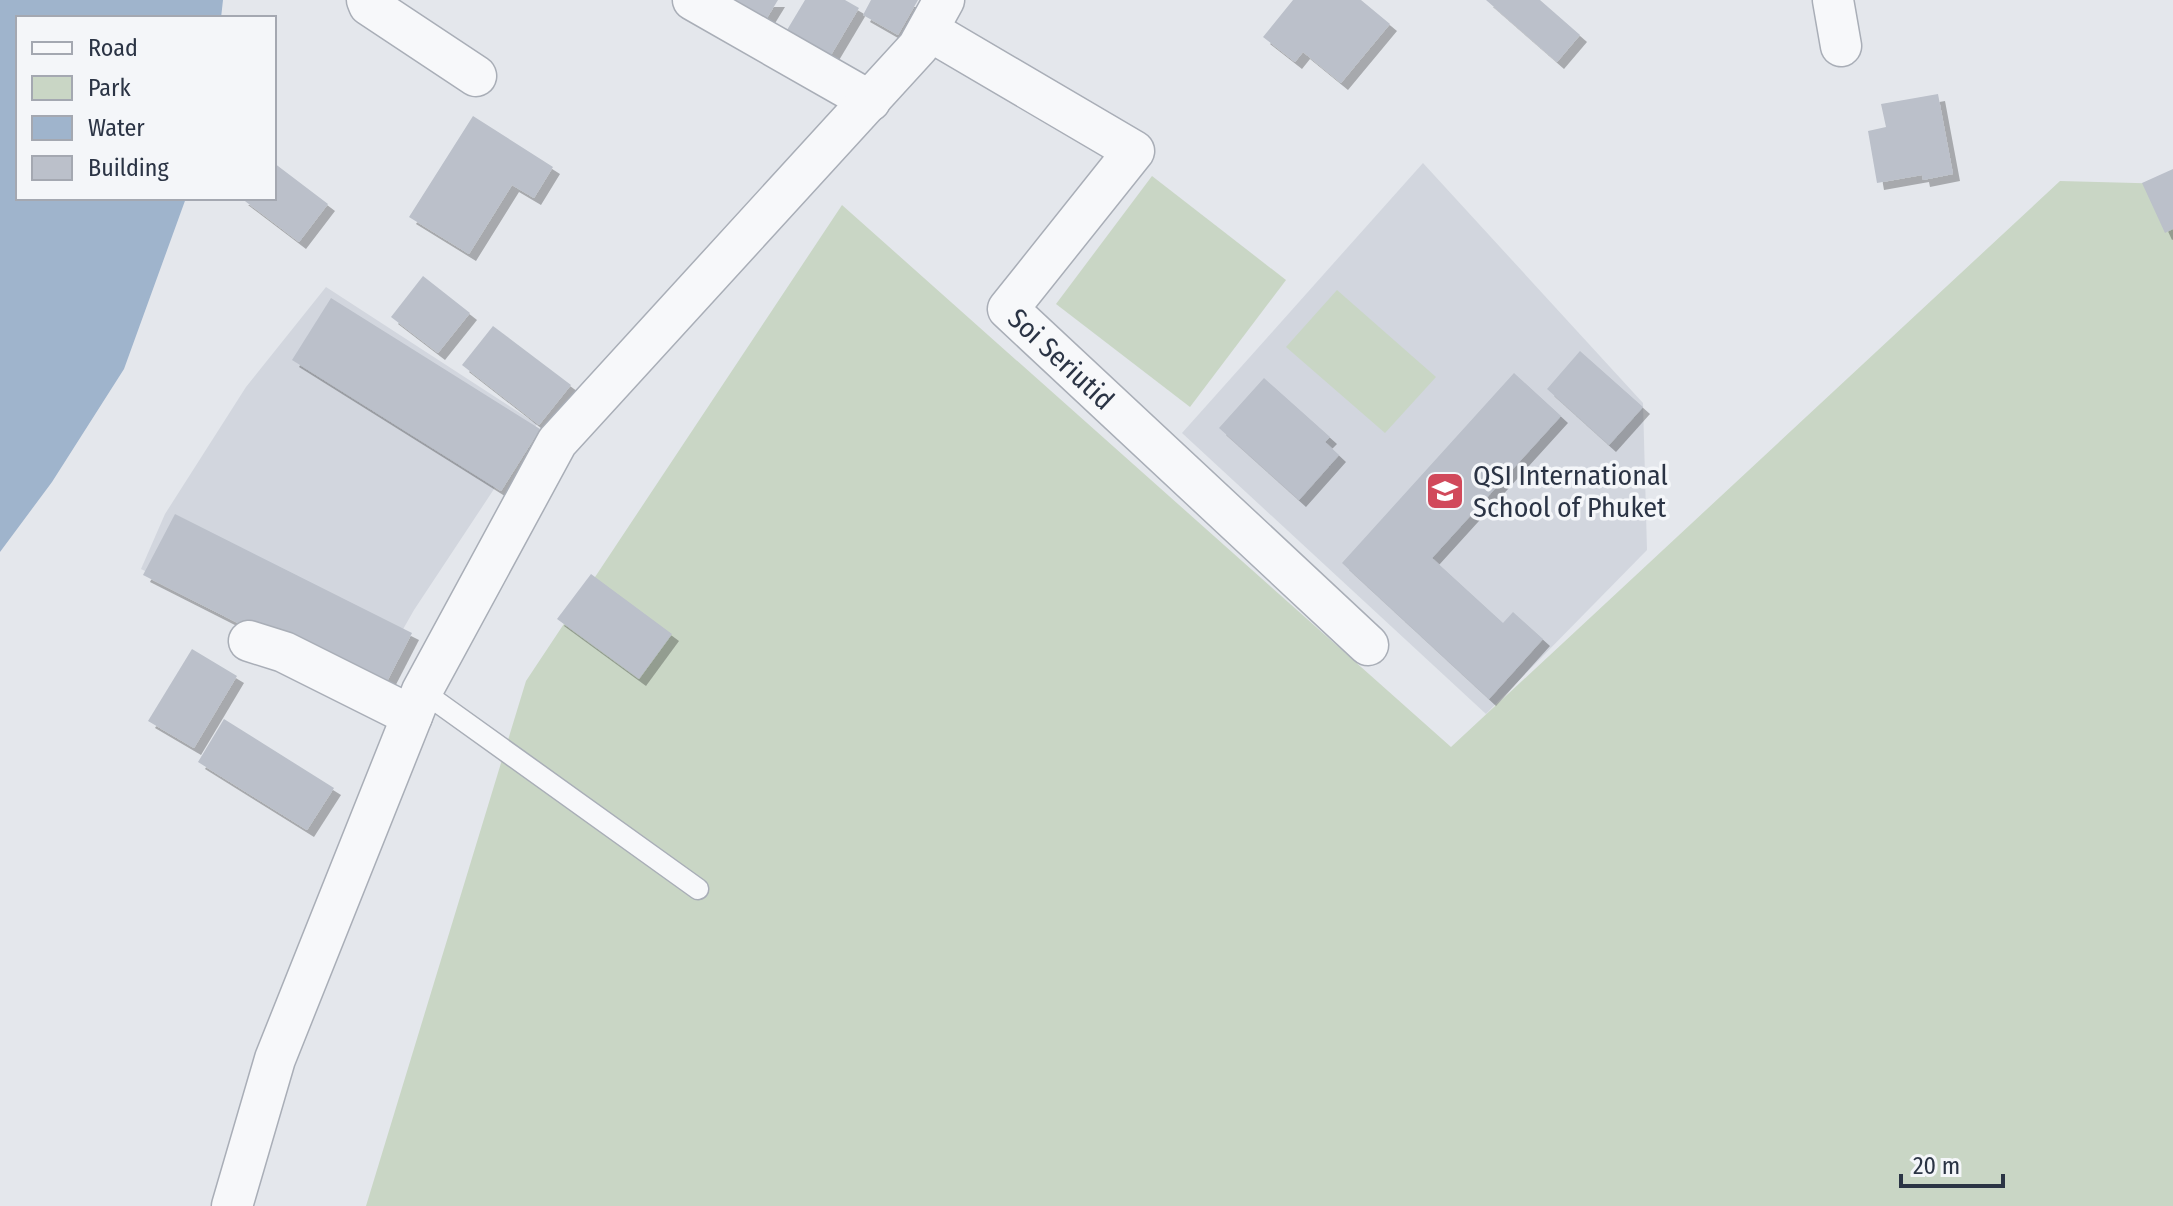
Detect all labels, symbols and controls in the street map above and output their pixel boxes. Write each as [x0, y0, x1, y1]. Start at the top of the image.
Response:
legend [16, 16, 276, 200]
text: Road [88, 34, 138, 62]
text: Park [88, 74, 131, 102]
text: Water [88, 114, 145, 142]
text: Building [88, 154, 170, 182]
street label: Soi Seriutid [1002, 301, 1121, 416]
place label: QSI International School of Phuket [1473, 459, 1668, 524]
school or university icon: QSI International School of Phuket [1424, 470, 1466, 512]
scale bar [1901, 1138, 2003, 1188]
text: 20 m [1913, 1152, 1960, 1180]

